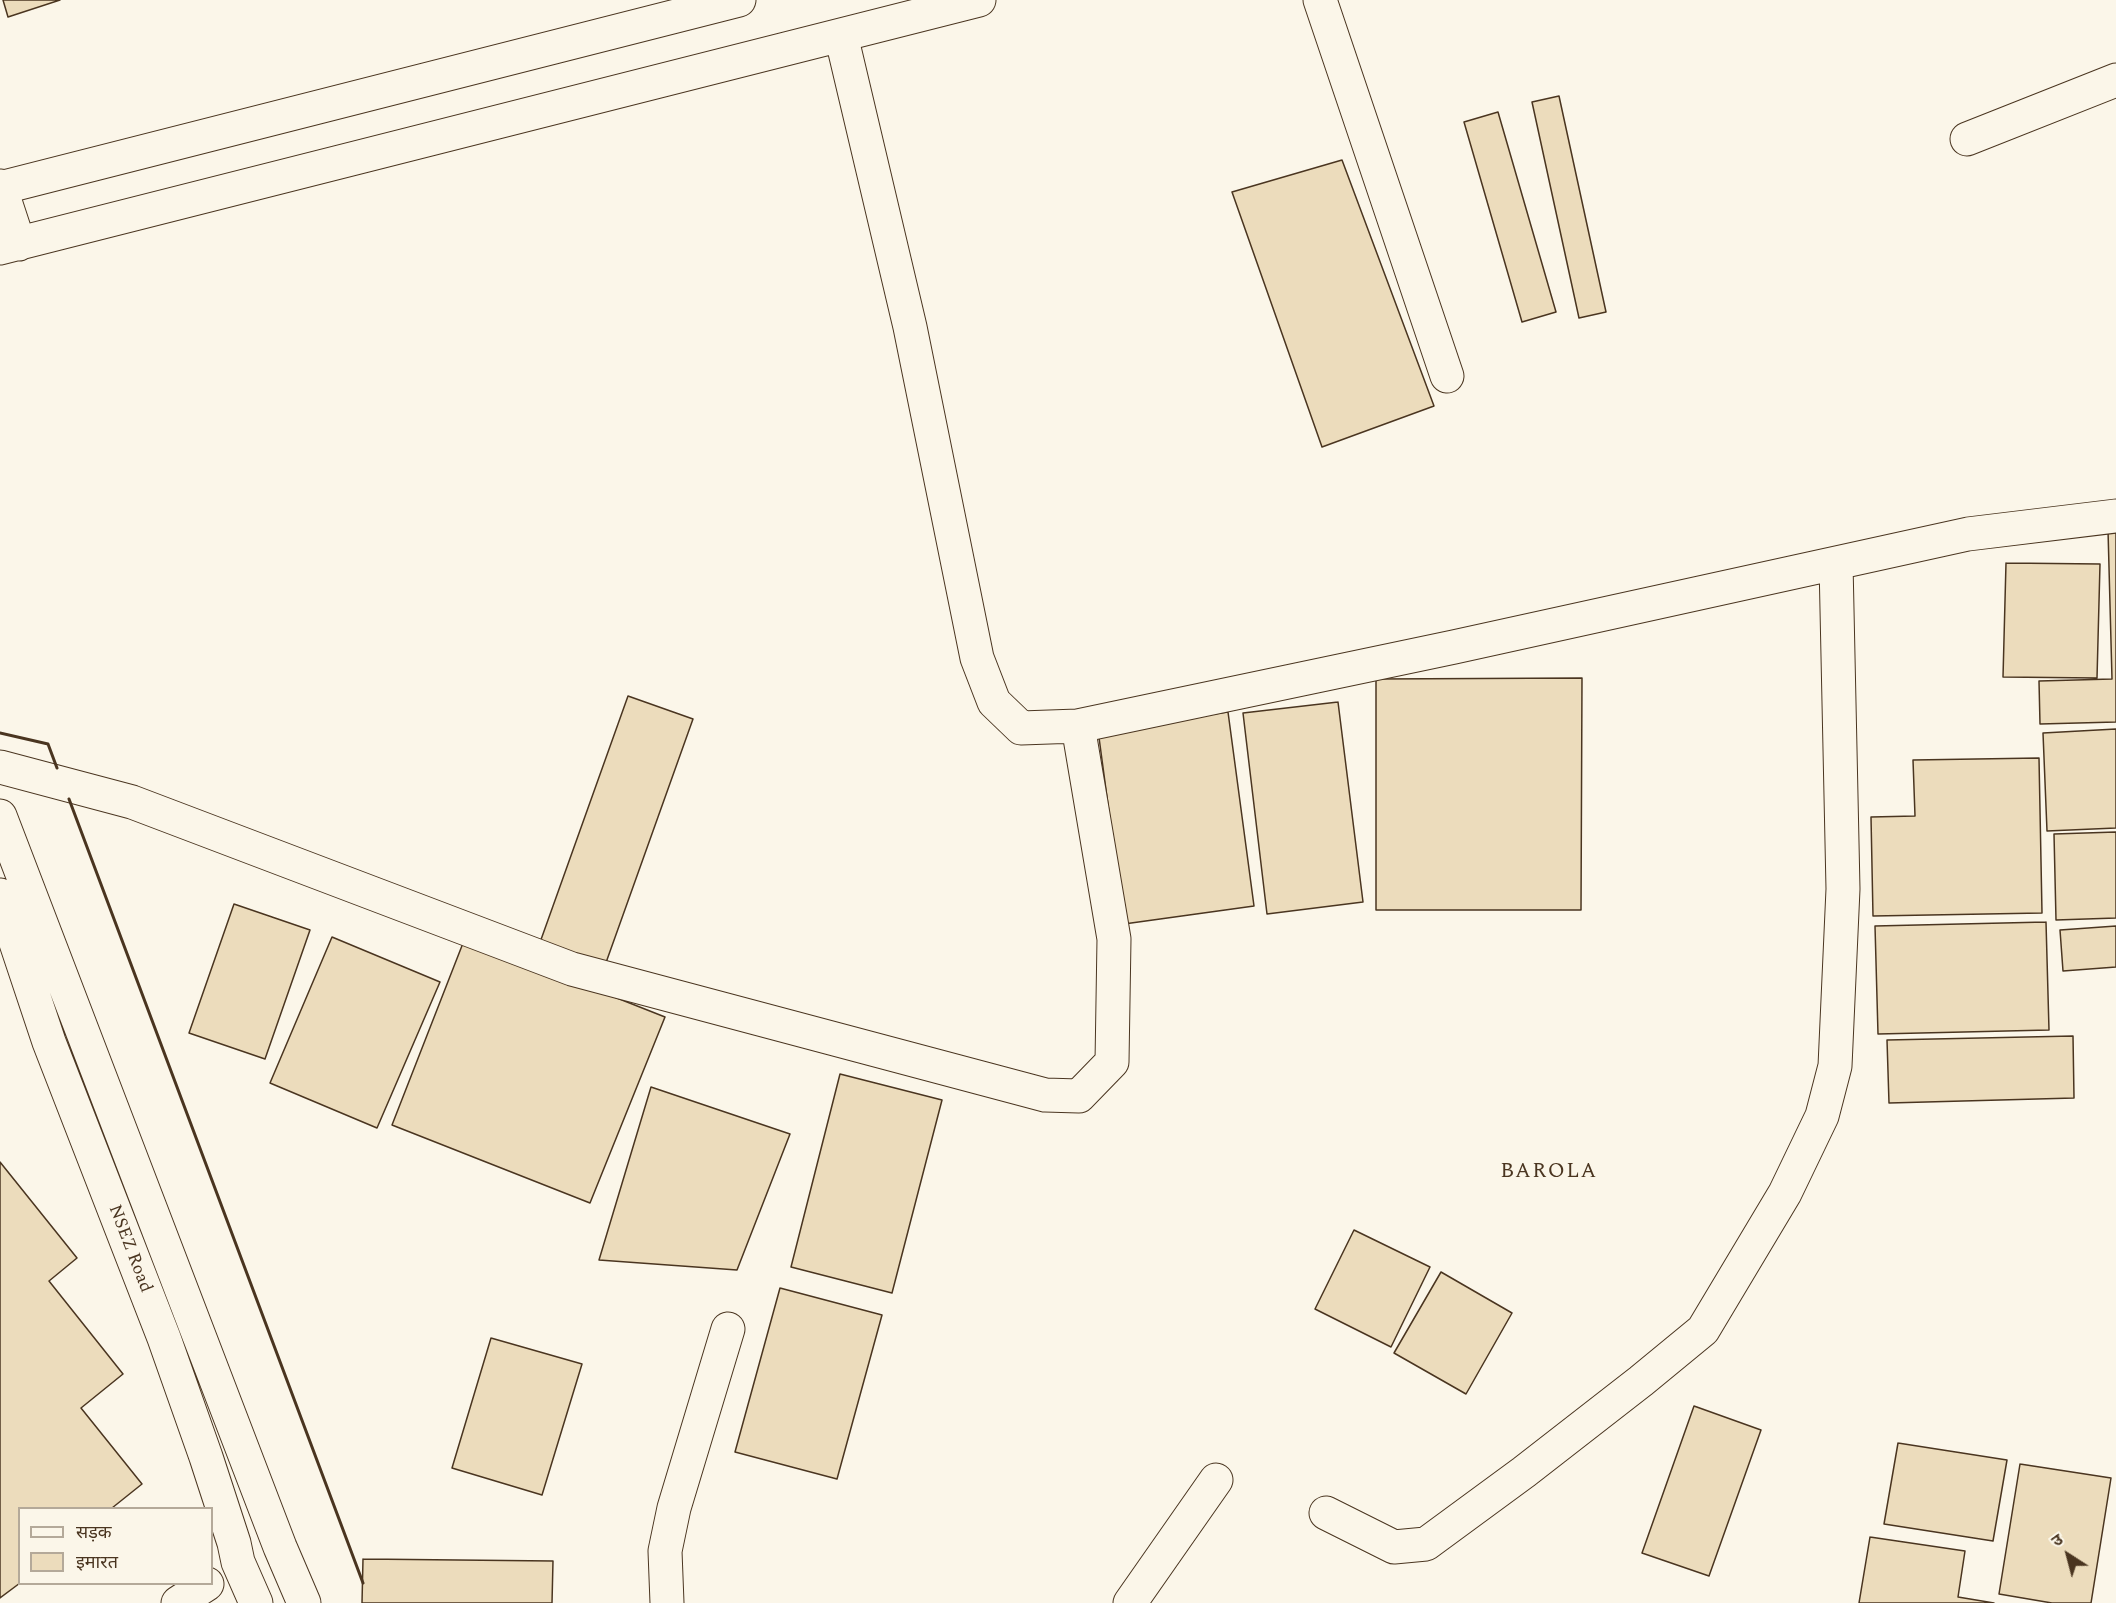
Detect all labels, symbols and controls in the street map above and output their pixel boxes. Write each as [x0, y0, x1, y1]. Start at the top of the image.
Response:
district label: BAROLA [1500, 1160, 1598, 1186]
street label: NSEZ Road [102, 1202, 156, 1296]
legend [18, 1507, 213, 1585]
text: सड़क [76, 1519, 112, 1546]
north arrow [2038, 1525, 2098, 1585]
text: उ [2047, 1528, 2068, 1553]
text: इमारत [76, 1549, 118, 1576]

